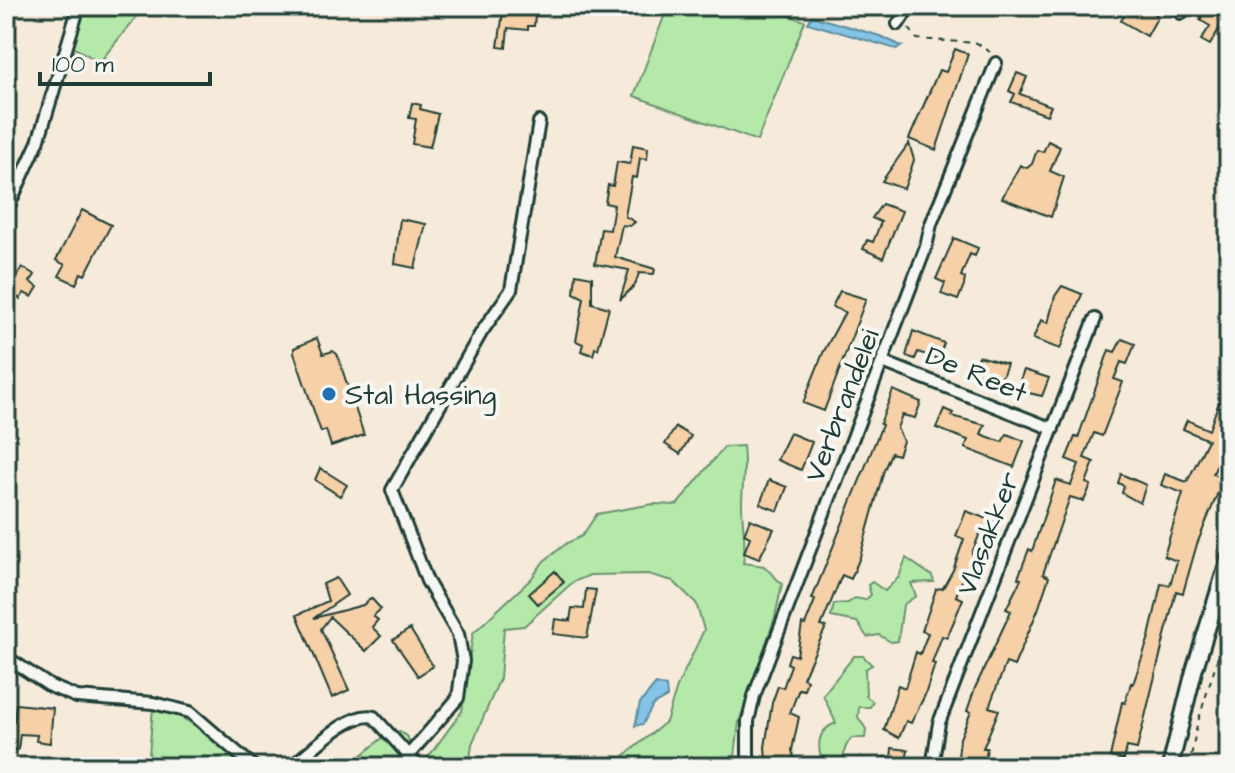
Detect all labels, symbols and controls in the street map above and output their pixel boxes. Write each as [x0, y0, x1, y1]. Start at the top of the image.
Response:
scale bar [40, 36, 210, 86]
text: 100 m [52, 48, 114, 82]
street label: Verbrandelei [795, 323, 889, 488]
street label: De Reet [920, 336, 1034, 413]
place label: Stal Hassing [345, 376, 496, 416]
marker: Stal Hassing [320, 385, 338, 403]
street label: Vlasakker [947, 466, 1030, 601]

